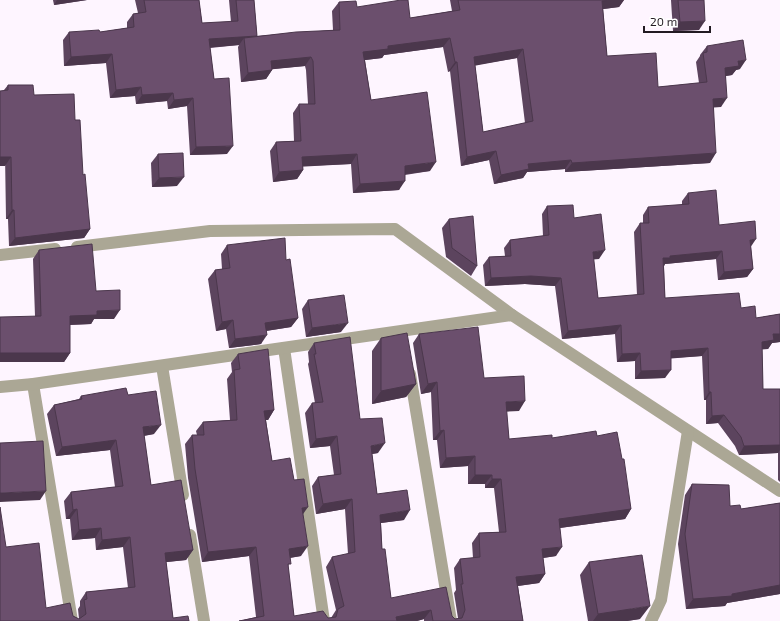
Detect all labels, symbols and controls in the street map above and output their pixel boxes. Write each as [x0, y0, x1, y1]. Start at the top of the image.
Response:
scale bar [644, 8, 710, 34]
text: 20 m [650, 14, 677, 28]

